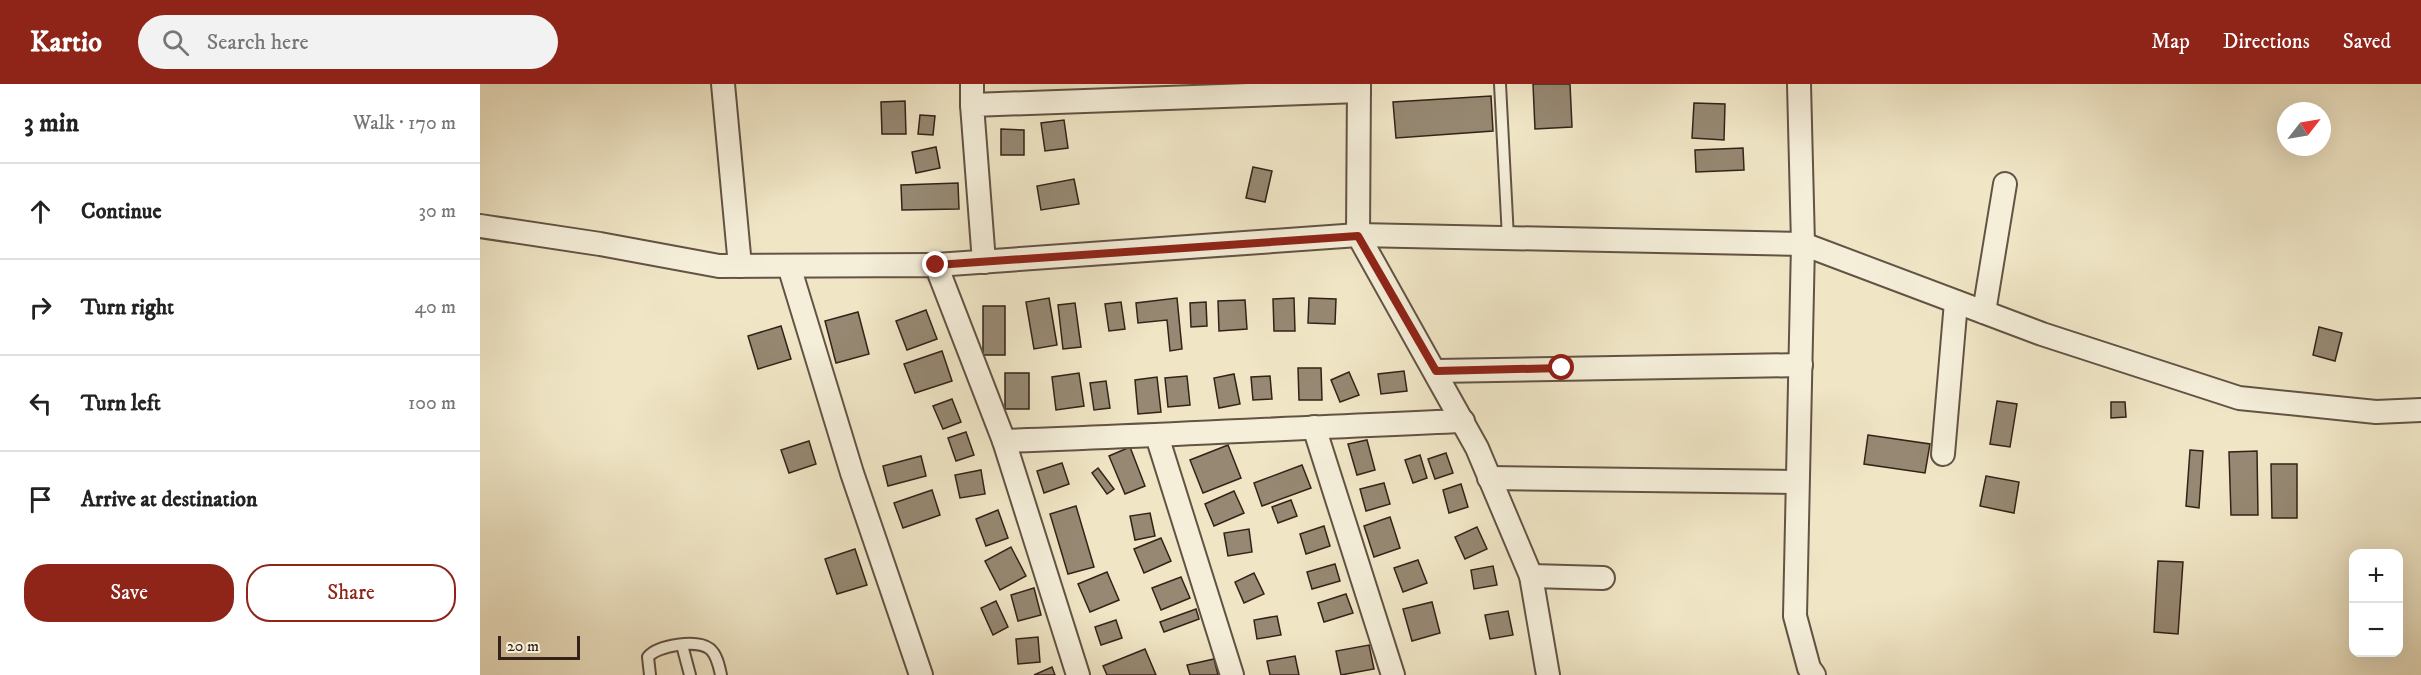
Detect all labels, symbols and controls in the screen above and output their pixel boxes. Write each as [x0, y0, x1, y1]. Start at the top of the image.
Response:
search box [138, 15, 558, 69]
text: Kartio [30, 25, 102, 60]
icon: search [159, 26, 192, 59]
text: Search here [207, 29, 309, 56]
text: Map [2151, 29, 2190, 55]
text: Directions [2223, 29, 2310, 55]
text: Saved [2343, 29, 2391, 55]
north arrow [2277, 102, 2331, 156]
text: 3 min [24, 107, 79, 140]
text: Walk · 170 m [353, 111, 456, 136]
icon: ahead [24, 195, 57, 228]
text: Continue [81, 198, 162, 225]
text: 30 m [418, 199, 456, 224]
route end [922, 251, 948, 277]
icon: right [24, 291, 57, 324]
text: Turn right [81, 294, 174, 321]
text: 40 m [414, 295, 456, 320]
route start [1548, 354, 1574, 380]
icon: left [24, 387, 57, 420]
text: Turn left [81, 390, 161, 417]
text: 100 m [408, 391, 456, 416]
icon: arrive [24, 483, 57, 516]
text: Arrive at destination [81, 486, 258, 513]
map controls [2349, 549, 2403, 657]
button: + [2349, 549, 2403, 603]
button: Save [24, 564, 234, 622]
button: Share [246, 564, 456, 622]
button: − [2349, 603, 2403, 657]
scale bar [498, 633, 580, 660]
text: 20 m [507, 636, 539, 656]

